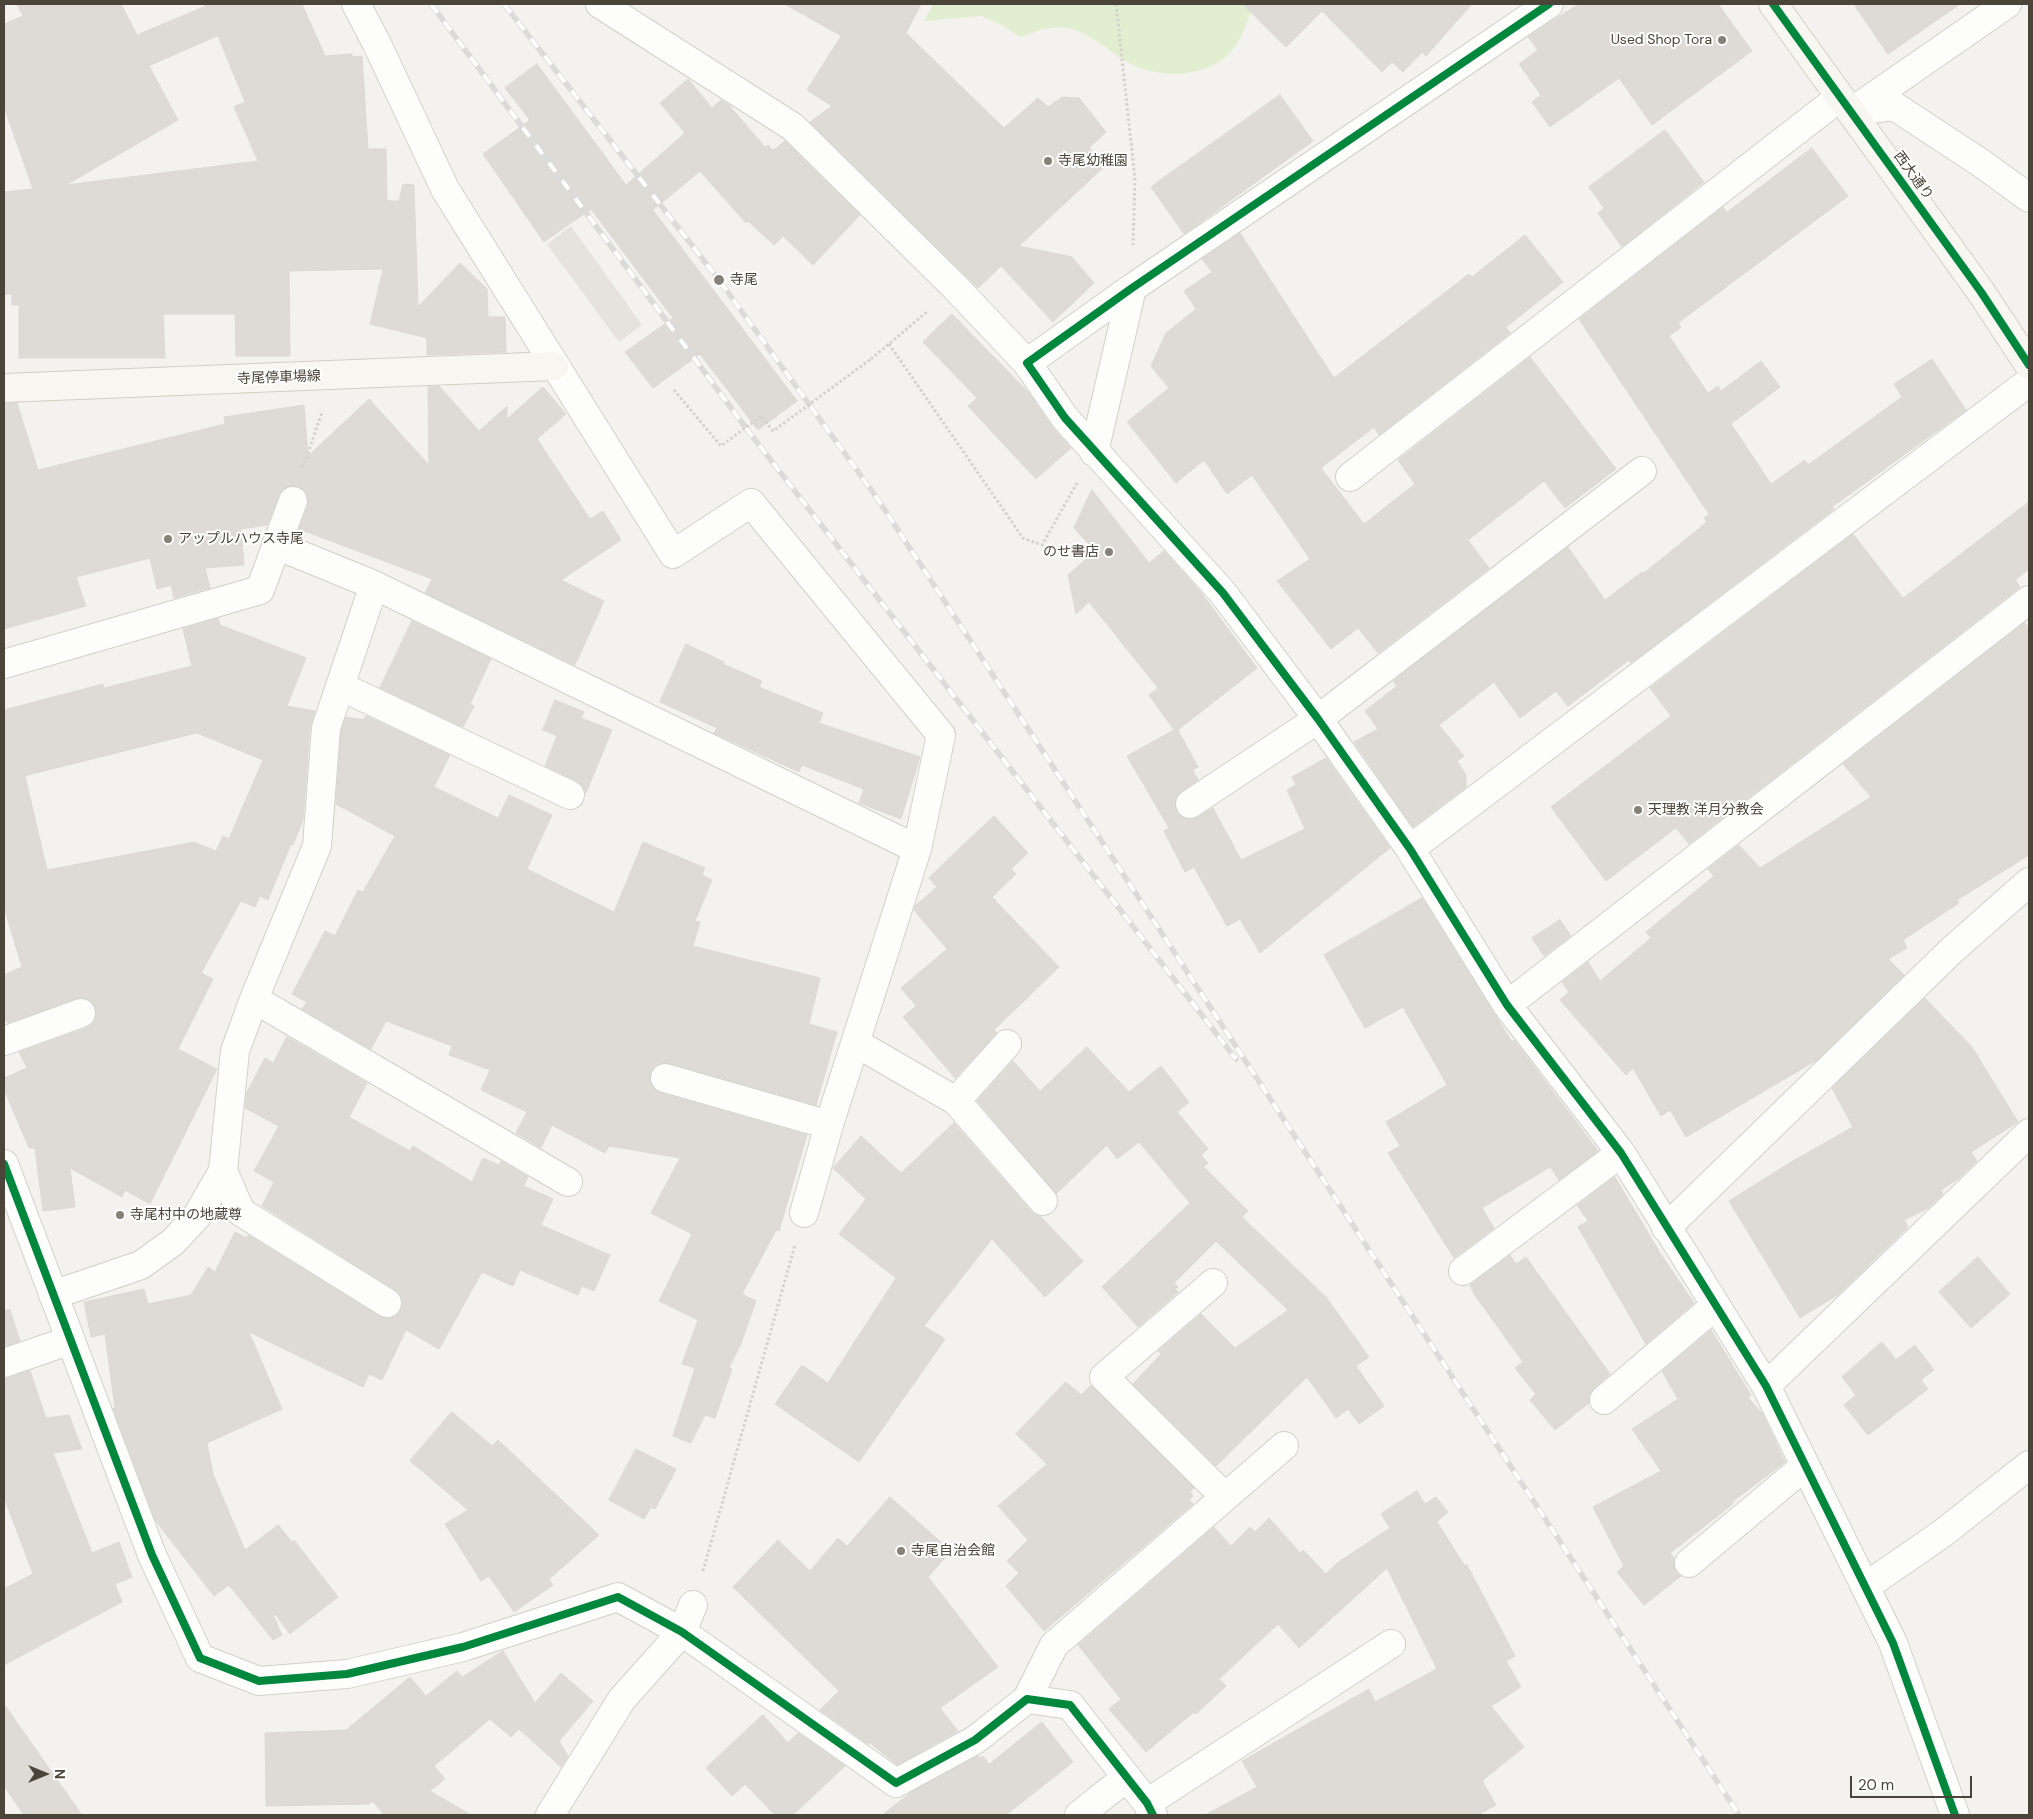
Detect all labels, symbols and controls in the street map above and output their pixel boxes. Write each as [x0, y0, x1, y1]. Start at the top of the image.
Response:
place label: Used Shop Tora [1611, 32, 1712, 48]
marker: Used Shop Tora [1716, 34, 1728, 46]
street label: 西大通り [1890, 148, 1936, 204]
place label: 寺尾幼稚園 [1058, 153, 1128, 169]
marker: 寺尾幼稚園 [1042, 155, 1054, 167]
place label: 寺尾 [730, 272, 758, 288]
marker: 寺尾 [712, 273, 726, 287]
street label: 寺尾停車場線 [237, 368, 321, 388]
place label: アップルハウス寺尾 [178, 531, 304, 547]
marker: アップルハウス寺尾 [162, 533, 174, 545]
place label: のせ書店 [1043, 544, 1099, 560]
marker: のせ書店 [1103, 546, 1115, 558]
place label: 天理教 洋月分教会 [1648, 802, 1764, 818]
marker: 天理教 洋月分教会 [1632, 804, 1644, 816]
place label: 寺尾村中の地蔵尊 [130, 1207, 242, 1223]
marker: 寺尾村中の地蔵尊 [114, 1209, 126, 1221]
place label: 寺尾自治会館 [911, 1543, 995, 1559]
marker: 寺尾自治会館 [895, 1545, 907, 1557]
north arrow [20, 1749, 70, 1799]
scale bar [1853, 1766, 1976, 1798]
text: N [51, 1769, 69, 1779]
text: 20 m [1858, 1775, 1894, 1795]

